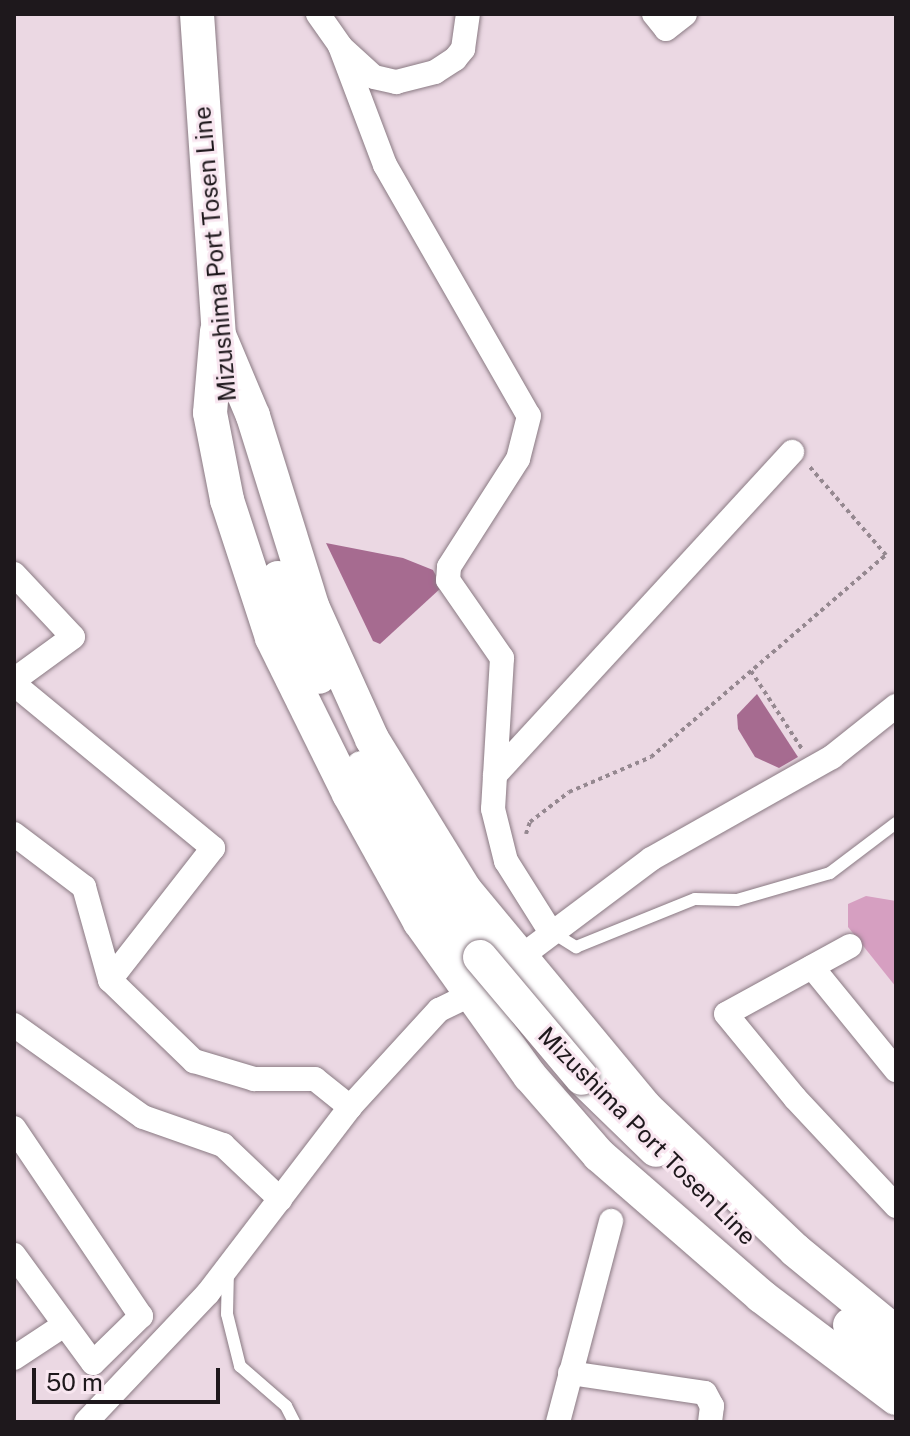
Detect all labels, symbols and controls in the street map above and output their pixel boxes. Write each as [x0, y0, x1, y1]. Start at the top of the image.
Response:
street label: Mizushima Port Tosen Line [188, 105, 242, 403]
street label: Mizushima Port Tosen Line [532, 1021, 762, 1251]
scale bar [36, 1352, 224, 1402]
text: 50 m [46, 1368, 103, 1396]

